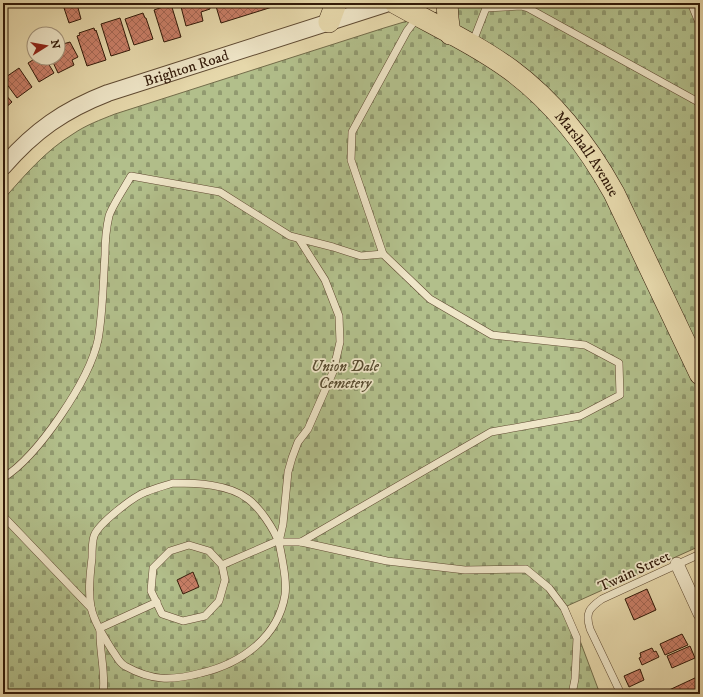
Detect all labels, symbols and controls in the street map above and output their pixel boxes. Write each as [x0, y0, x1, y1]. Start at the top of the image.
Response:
north arrow [26, 26, 66, 66]
text: N [47, 39, 63, 50]
street label: Brighton Road [141, 46, 232, 91]
street label: Marshall Avenue [550, 107, 623, 200]
park label: Union Dale Cemetery [311, 357, 380, 393]
street label: Twain Street [595, 546, 673, 596]

